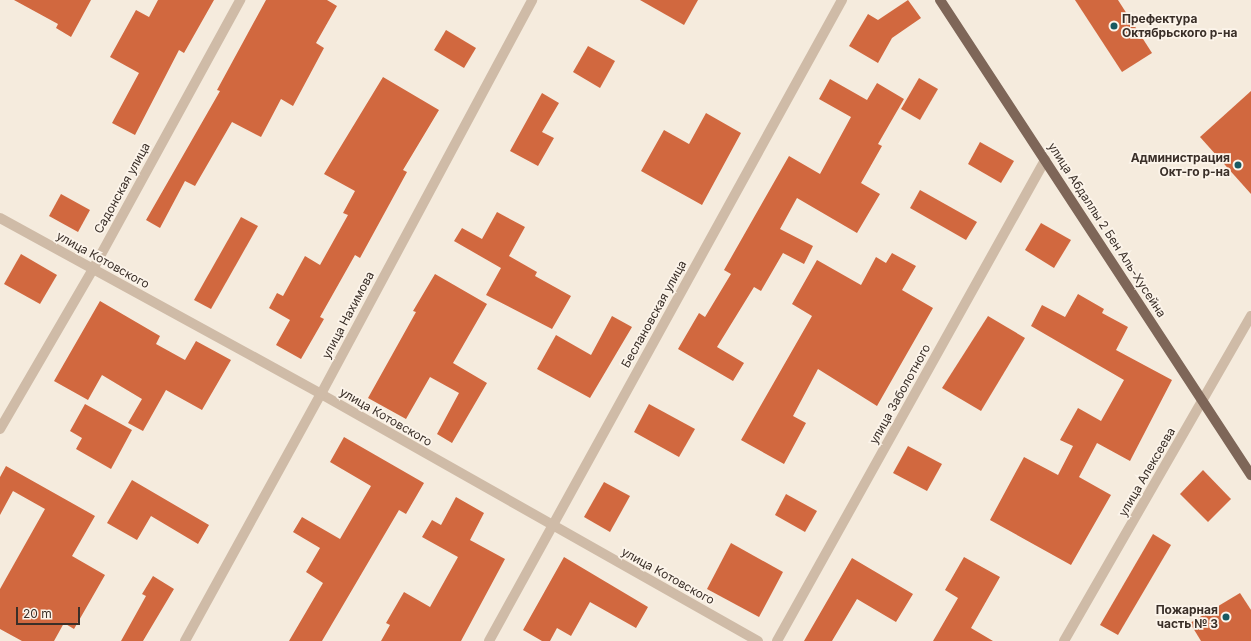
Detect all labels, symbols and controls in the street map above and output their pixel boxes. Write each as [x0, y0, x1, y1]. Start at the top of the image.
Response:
place label: Префектура Октябрьского р-на [1122, 12, 1237, 40]
marker: Префектура Октябрьского р-на [1109, 21, 1119, 31]
street label: Садонская улица [91, 140, 153, 236]
street label: улица Абдаллы 2 Бен Аль-Хусейна [1045, 140, 1169, 320]
place label: Администрация Окт-го р-на [1131, 151, 1230, 179]
marker: Администрация Окт-го р-на [1233, 160, 1243, 170]
street label: улица Котовского [54, 228, 152, 292]
street label: Беслановская улица [618, 258, 690, 370]
street label: улица Нахимова [319, 269, 377, 361]
street label: улица Заболотного [866, 341, 934, 447]
street label: улица Котовского [337, 385, 435, 449]
street label: улица Алексеева [1116, 425, 1178, 519]
street label: улица Котовского [619, 544, 717, 608]
scale bar [18, 599, 82, 625]
place label: Пожарная часть № 3 [1156, 603, 1218, 631]
text: 20 m [23, 606, 52, 621]
marker: Пожарная часть № 3 [1221, 612, 1231, 622]

